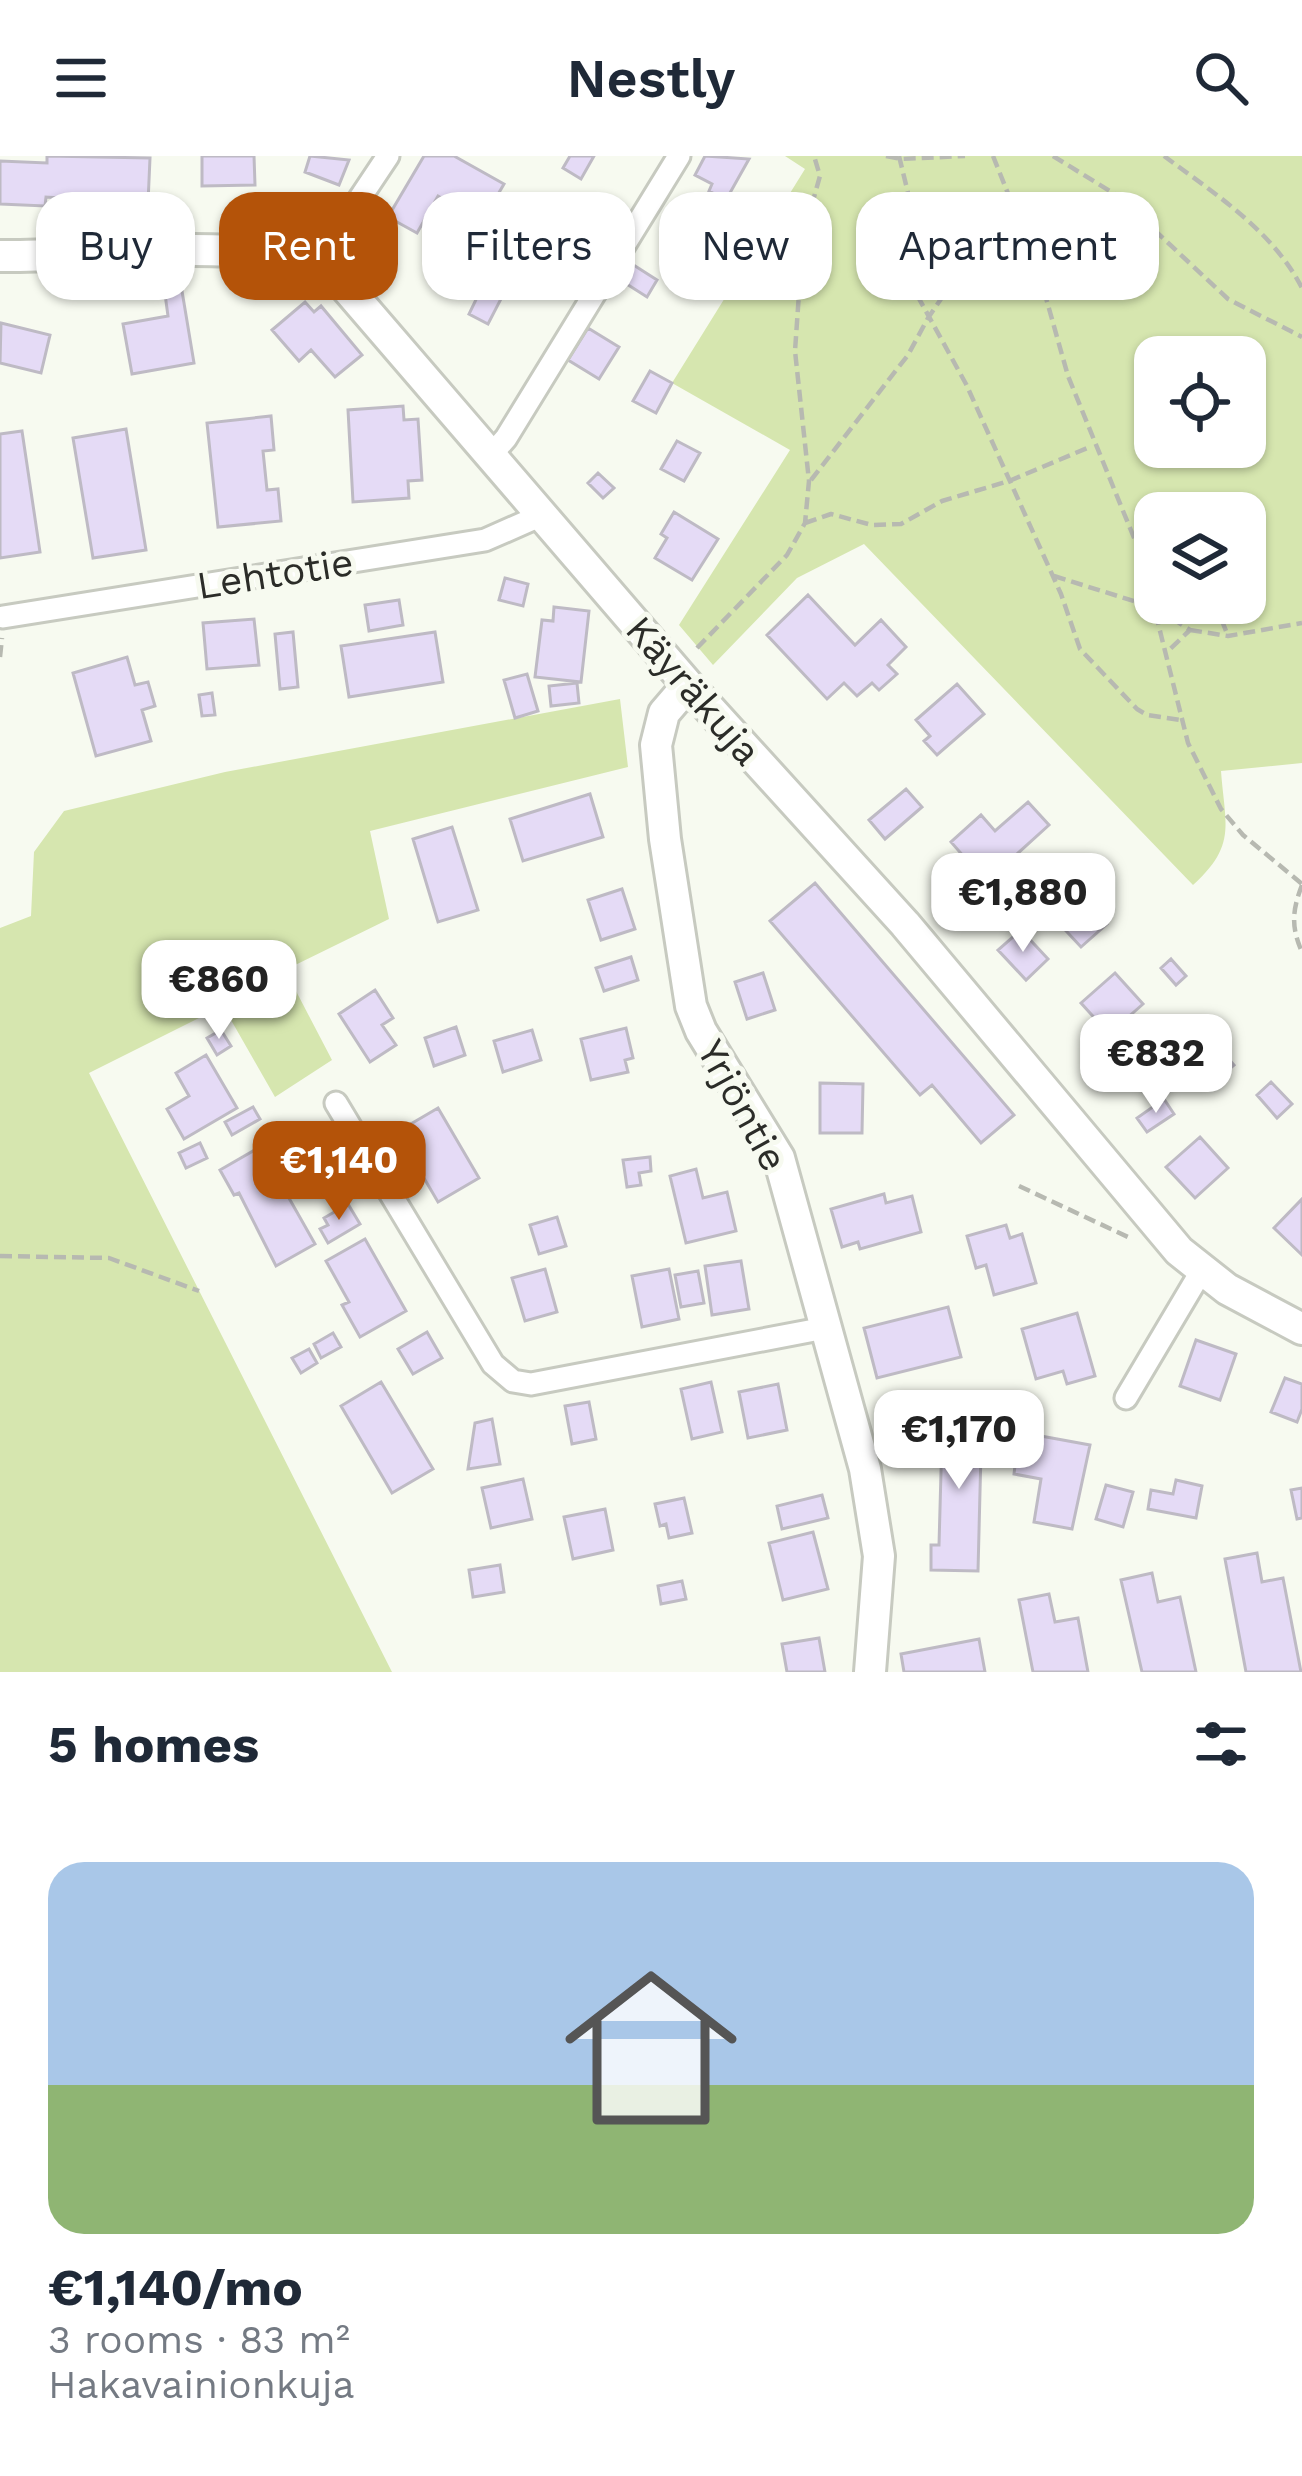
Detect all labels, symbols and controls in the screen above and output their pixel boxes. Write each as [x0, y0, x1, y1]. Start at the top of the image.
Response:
icon: menu [48, 45, 114, 111]
icon: search [1188, 45, 1254, 111]
text: Nestly [567, 47, 735, 110]
chip: Buy [36, 192, 195, 300]
chip: Rent [219, 192, 398, 300]
chip: Filters [422, 192, 635, 300]
chip: New [659, 192, 832, 300]
chip: Apartment [856, 192, 1159, 300]
map controls [1134, 336, 1266, 624]
button: locate [1134, 336, 1266, 468]
button: layers [1134, 492, 1266, 624]
street label: Lehtotie [194, 539, 356, 608]
street label: Käyräkuja [617, 607, 770, 774]
pin: €1,880 [925, 853, 1121, 955]
text: €1,880 [958, 869, 1088, 914]
pin: €860 [148, 940, 290, 1042]
text: €860 [169, 956, 269, 1001]
pin: €832 [1085, 1014, 1227, 1116]
text: €832 [1107, 1030, 1205, 1075]
street label: Yrjöntie [688, 1032, 797, 1179]
pin: €1,140 [241, 1121, 437, 1223]
text: €1,140 [280, 1137, 398, 1182]
pin: €1,170 [861, 1390, 1057, 1492]
text: €1,170 [901, 1406, 1017, 1451]
icon: filters [1188, 1711, 1254, 1777]
text: 5 homes [48, 1715, 259, 1774]
icon: home [543, 1940, 759, 2156]
text: €1,140/mo [48, 2258, 303, 2317]
text: 3 rooms · 83 m² [48, 2317, 350, 2362]
text: Hakavainionkuja [48, 2362, 355, 2407]

